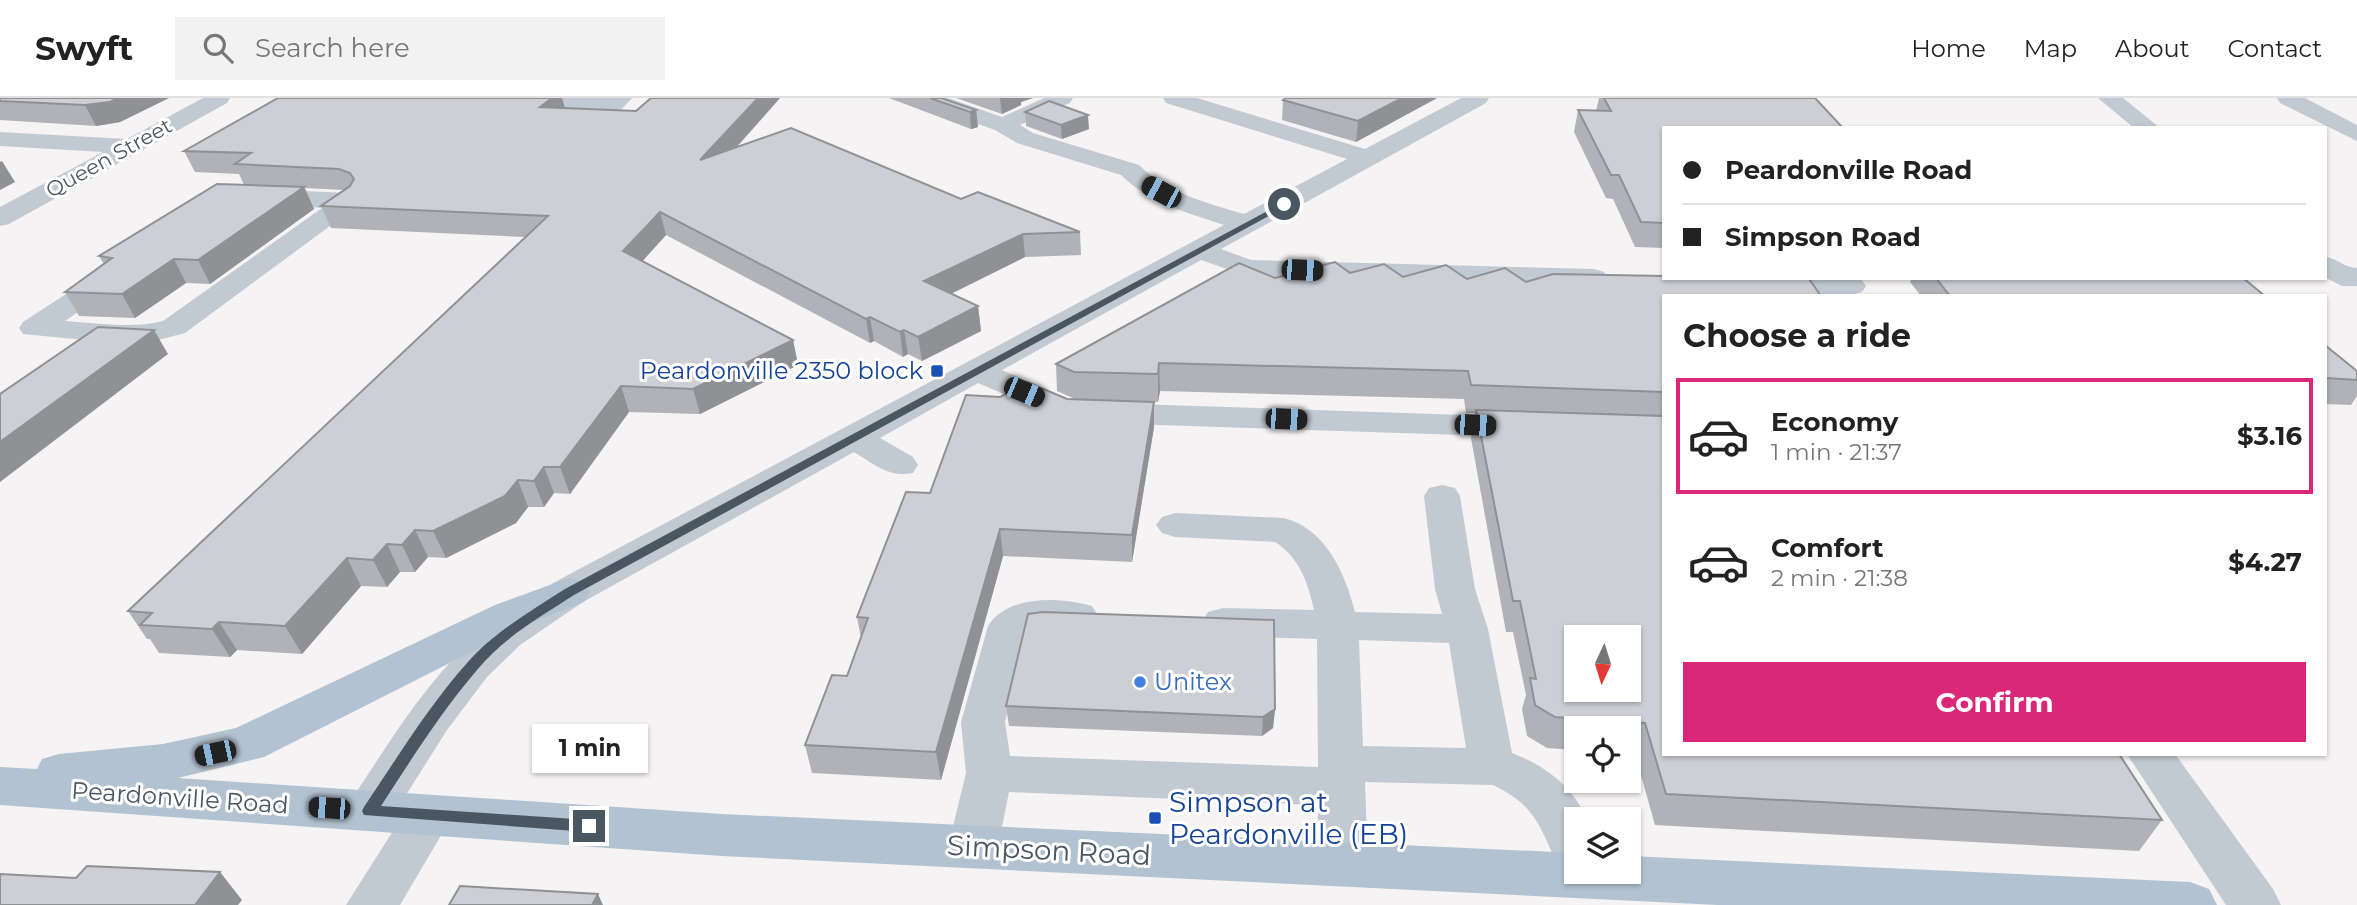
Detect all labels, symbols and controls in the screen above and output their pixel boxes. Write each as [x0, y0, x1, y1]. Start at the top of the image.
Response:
search box [175, 17, 665, 80]
text: Swyft [35, 28, 133, 68]
icon: search [199, 29, 237, 67]
text: Search here [255, 32, 410, 64]
text: Home [1911, 34, 1986, 63]
text: Map [2024, 34, 2077, 63]
text: About [2115, 34, 2189, 63]
text: Contact [2227, 34, 2322, 63]
street label: Queen Street [41, 113, 176, 203]
text: Peardonville Road [1725, 154, 1972, 186]
car [1138, 173, 1185, 211]
route start [1268, 188, 1300, 220]
text: Simpson Road [1725, 221, 1921, 253]
car [1281, 259, 1324, 281]
text: Choose a ride [1683, 316, 1911, 355]
place label: Peardonville 2350 block [640, 356, 924, 385]
marker: Peardonville 2350 block [929, 363, 945, 379]
car [1001, 374, 1048, 410]
icon: car [1687, 405, 1750, 468]
text: Economy [1771, 406, 1898, 438]
car [1265, 408, 1308, 430]
car [1454, 414, 1497, 436]
text: $3.16 [2237, 420, 2302, 452]
text: 1 min · 21:37 [1771, 438, 1902, 466]
icon: car [1687, 531, 1750, 594]
text: Comfort [1771, 532, 1883, 564]
text: $4.27 [2228, 546, 2302, 578]
text: 2 min · 21:38 [1771, 564, 1908, 592]
north arrow [1564, 625, 1642, 702]
map controls [1564, 625, 1641, 884]
button: Confirm [1683, 662, 2306, 742]
place label: Unitex [1154, 667, 1232, 696]
marker: Unitex [1132, 674, 1148, 690]
button: locate [1564, 716, 1641, 793]
callout: 1 min [531, 724, 647, 774]
text: 1 min [559, 734, 621, 762]
car [193, 738, 238, 768]
street label: Peardonville Road [70, 775, 290, 820]
place label: Simpson at Peardonville (EB) [1169, 785, 1408, 851]
car [308, 796, 351, 820]
button: layers [1564, 807, 1641, 884]
route end [573, 810, 605, 842]
marker: Simpson at Peardonville (EB) [1147, 810, 1163, 826]
street label: Simpson Road [946, 828, 1152, 872]

